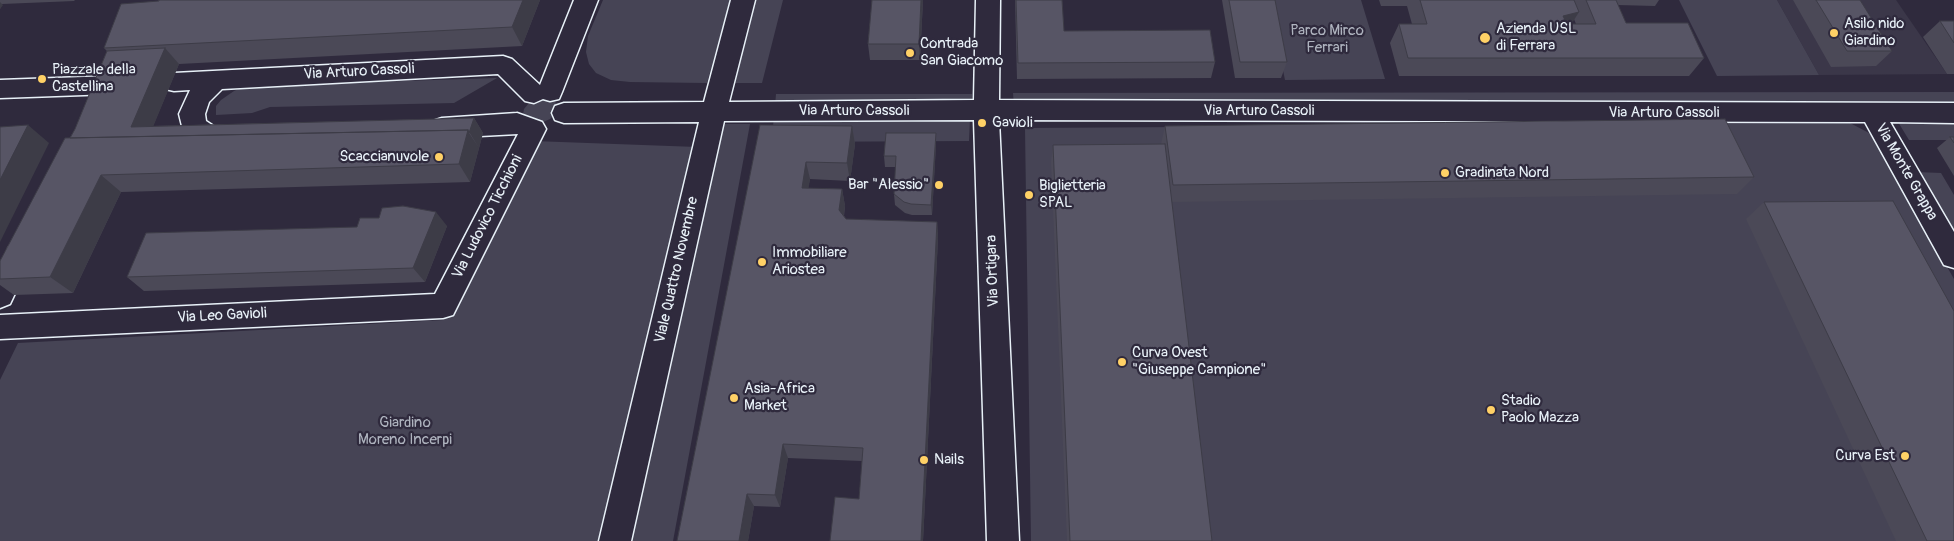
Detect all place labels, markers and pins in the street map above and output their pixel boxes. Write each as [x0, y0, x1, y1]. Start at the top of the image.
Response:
place label: Asilo nido Giardino [1844, 15, 1904, 50]
place label: Azienda USL di Ferrara [1496, 20, 1576, 55]
marker: Asilo nido Giardino [1828, 27, 1840, 39]
marker: Azienda USL di Ferrara [1478, 31, 1492, 45]
place label: Contrada San Giacomo [920, 35, 1003, 70]
marker: Contrada San Giacomo [904, 47, 916, 59]
place label: Piazzale della Castellina [52, 61, 136, 96]
marker: Piazzale della Castellina [36, 73, 48, 85]
place label: Gavioli [992, 114, 1033, 132]
marker: Gavioli [976, 117, 988, 129]
place label: Scaccianuvole [339, 148, 429, 166]
marker: Scaccianuvole [433, 151, 445, 163]
place label: Gradinata Nord [1455, 164, 1549, 182]
marker: Gradinata Nord [1439, 167, 1451, 179]
place label: Bar "Alessio" [848, 176, 929, 194]
place label: Biglietteria SPAL [1039, 177, 1106, 212]
marker: Bar "Alessio" [933, 179, 945, 191]
marker: Biglietteria SPAL [1023, 189, 1035, 201]
place label: Immobiliare Ariostea [772, 244, 847, 279]
marker: Immobiliare Ariostea [756, 256, 768, 268]
place label: Curva Ovest "Giuseppe Campione" [1132, 344, 1266, 379]
marker: Curva Ovest "Giuseppe Campione" [1116, 356, 1128, 368]
place label: Asia-Africa Market [744, 380, 815, 415]
marker: Asia-Africa Market [728, 392, 740, 404]
place label: Stadio Paolo Mazza [1501, 392, 1579, 427]
marker: Stadio Paolo Mazza [1485, 404, 1497, 416]
place label: Curva Est [1835, 447, 1895, 465]
marker: Curva Est [1899, 450, 1911, 462]
place label: Nails [934, 451, 964, 469]
marker: Nails [918, 454, 930, 466]

